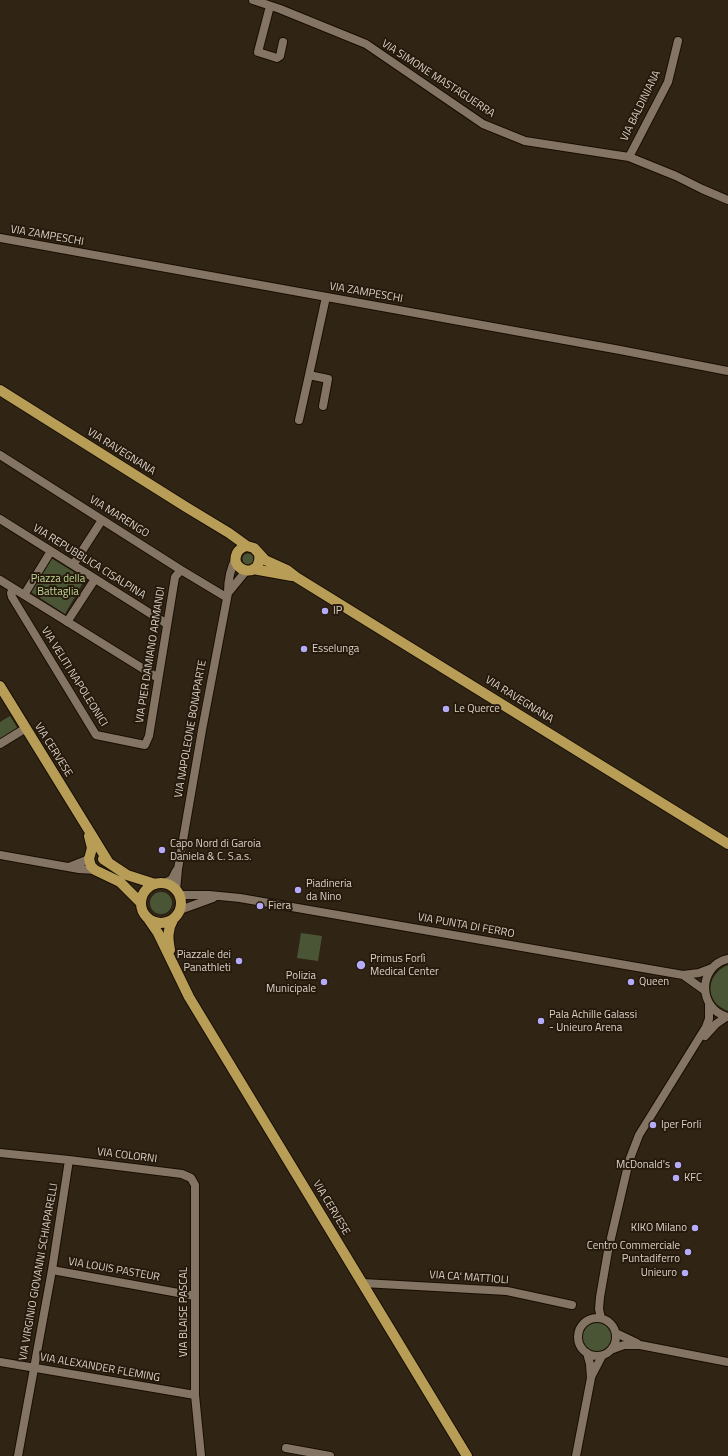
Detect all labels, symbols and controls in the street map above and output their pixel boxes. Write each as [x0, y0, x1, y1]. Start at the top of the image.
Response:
street label: VIA SIMONE MASTAGUERRA [379, 37, 497, 121]
street label: VIA BALDINIANA [618, 68, 664, 144]
street label: VIA ZAMPESCHI [9, 223, 85, 249]
street label: VIA ZAMPESCHI [328, 280, 404, 306]
street label: VIA RAVEGNANA [84, 426, 158, 478]
street label: VIA MARENGO [87, 493, 151, 541]
street label: VIA REPUBBLICA CISALPINA [30, 522, 148, 602]
park label: Piazza della Battaglia [31, 572, 85, 598]
street label: VIA PIER DAMIANO ARMANDI [134, 586, 168, 724]
place label: IP [333, 604, 342, 618]
marker: IP [320, 606, 330, 616]
street label: VIA VELITI NAPOLEONICI [38, 625, 110, 729]
place label: Esselunga [312, 642, 359, 656]
marker: Esselunga [299, 644, 309, 654]
street label: VIA NAPOLEONE BONAPARTE [172, 659, 210, 799]
street label: VIA RAVEGNANA [482, 674, 556, 726]
place label: Le Querce [454, 702, 500, 716]
marker: Le Querce [441, 704, 451, 714]
street label: VIA CERVESE [31, 721, 75, 779]
place label: Capo Nord di Garoia Daniela & C. S.a.s. [170, 837, 261, 863]
marker: Capo Nord di Garoia Daniela & C. S.a.s. [157, 845, 167, 855]
place label: Piadineria da Nino [306, 877, 352, 903]
marker: Piadineria da Nino [293, 885, 303, 895]
place label: Fiera [268, 899, 291, 913]
marker: Fiera [255, 901, 265, 911]
street label: VIA PUNTA DI FERRO [416, 911, 516, 941]
place label: Piazzale dei Panathleti [177, 948, 231, 974]
place label: Primus Forlì Medical Center [370, 952, 439, 978]
marker: Piazzale dei Panathleti [234, 956, 244, 966]
marker: Primus Forlì Medical Center [355, 959, 367, 971]
place label: Polizia Municipale [266, 969, 316, 995]
place label: Queen [639, 975, 669, 989]
marker: Polizia Municipale [319, 977, 329, 987]
marker: Queen [626, 977, 636, 987]
place label: Pala Achille Galassi - Unieuro Arena [549, 1008, 637, 1034]
marker: Pala Achille Galassi - Unieuro Arena [536, 1016, 546, 1026]
place label: Iper Forli [661, 1118, 701, 1132]
marker: Iper Forli [648, 1120, 658, 1130]
street label: VIA COLORNI [96, 1146, 158, 1166]
place label: McDonald's [616, 1158, 670, 1172]
marker: McDonald's [673, 1160, 683, 1170]
place label: KFC [684, 1171, 702, 1185]
marker: KFC [671, 1173, 681, 1183]
street label: VIA CERVESE [310, 1178, 352, 1238]
street label: VIA VIRGINIO GIOVANNI SCHIAPARELLI [17, 1182, 61, 1362]
place label: KIKO Milano [631, 1221, 687, 1235]
marker: KIKO Milano [690, 1223, 700, 1233]
place label: Centro Commerciale Puntadiferro [587, 1239, 680, 1265]
marker: Centro Commerciale Puntadiferro [683, 1247, 693, 1257]
street label: VIA LOUIS PASTEUR [67, 1255, 161, 1285]
place label: Unieuro [641, 1266, 677, 1280]
street label: VIA BLAISE PASCAL [177, 1267, 191, 1357]
marker: Unieuro [680, 1268, 690, 1278]
street label: VIA CA' MATTIOLI [429, 1269, 509, 1287]
street label: VIA ALEXANDER FLEMING [39, 1351, 161, 1385]

